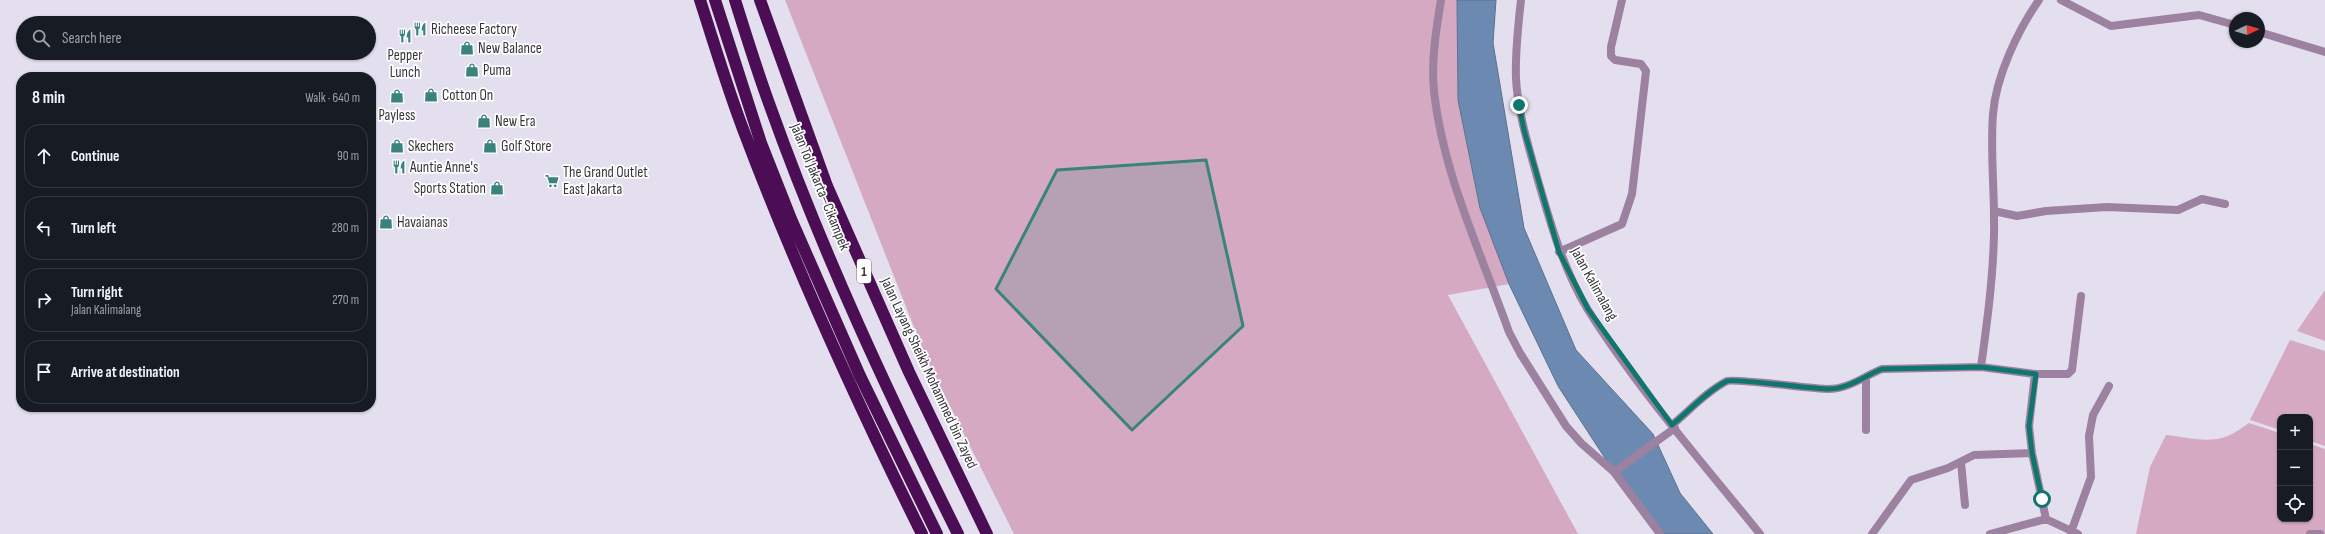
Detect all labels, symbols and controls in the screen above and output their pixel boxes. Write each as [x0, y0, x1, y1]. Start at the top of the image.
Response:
north arrow [2229, 12, 2265, 48]
search box [16, 16, 376, 60]
place label: Richeese Factory [431, 20, 517, 39]
restaurant icon: Richeese Factory [412, 21, 428, 37]
icon: search [30, 27, 52, 49]
restaurant icon: Pepper Lunch [397, 28, 413, 44]
text: Search here [62, 29, 122, 48]
place label: New Balance [478, 39, 542, 58]
shop icon: New Balance [459, 40, 475, 56]
place label: Pepper Lunch [387, 46, 423, 82]
place label: Puma [483, 61, 511, 80]
shop icon: Puma [464, 62, 480, 78]
place label: Cotton On [442, 86, 493, 105]
shop icon: Cotton On [423, 87, 439, 103]
text: 8 min [32, 88, 65, 108]
shop icon: Payless [389, 88, 405, 104]
text: Walk · 640 m [305, 90, 360, 106]
route end [1510, 96, 1528, 114]
place label: Payless [378, 106, 416, 125]
place label: New Era [495, 112, 536, 131]
shop icon: New Era [476, 113, 492, 129]
street label: Jalan Tol Jakarta–Cikampek [785, 120, 854, 254]
place label: Skechers [408, 137, 454, 156]
place label: Golf Store [501, 137, 551, 156]
shop icon: Skechers [389, 138, 405, 154]
shop icon: Golf Store [482, 138, 498, 154]
icon: ahead [33, 145, 55, 167]
text: Continue [71, 147, 120, 166]
text: 90 m [337, 148, 359, 164]
place label: Auntie Anne's [409, 158, 478, 177]
restaurant icon: Auntie Anne's [391, 159, 407, 175]
place label: The Grand Outlet East Jakarta [563, 163, 648, 199]
supermarket icon: The Grand Outlet East Jakarta [544, 173, 560, 189]
place label: Sports Station [414, 179, 486, 198]
shop icon: Sports Station [489, 180, 505, 196]
place label: Havaianas [397, 213, 448, 232]
shop icon: Havaianas [378, 214, 394, 230]
icon: left [33, 217, 55, 239]
text: Turn left [71, 219, 116, 238]
text: 280 m [332, 220, 359, 236]
street label: Jalan Kalimalang [1566, 243, 1622, 324]
road number: 1 [857, 259, 871, 283]
street label: Jalan Layang Sheikh Mohammed bin Zayed [876, 274, 982, 472]
text: Turn right [71, 283, 123, 302]
icon: right [33, 289, 55, 311]
text: 270 m [332, 292, 359, 308]
text: Jalan Kalimalang [71, 302, 141, 318]
icon: arrive [33, 361, 55, 383]
text: Arrive at destination [71, 363, 180, 382]
map controls [2277, 414, 2313, 522]
button: + [2277, 414, 2313, 450]
button: − [2277, 450, 2313, 486]
button: locate [2277, 486, 2313, 522]
route start [2033, 490, 2051, 508]

